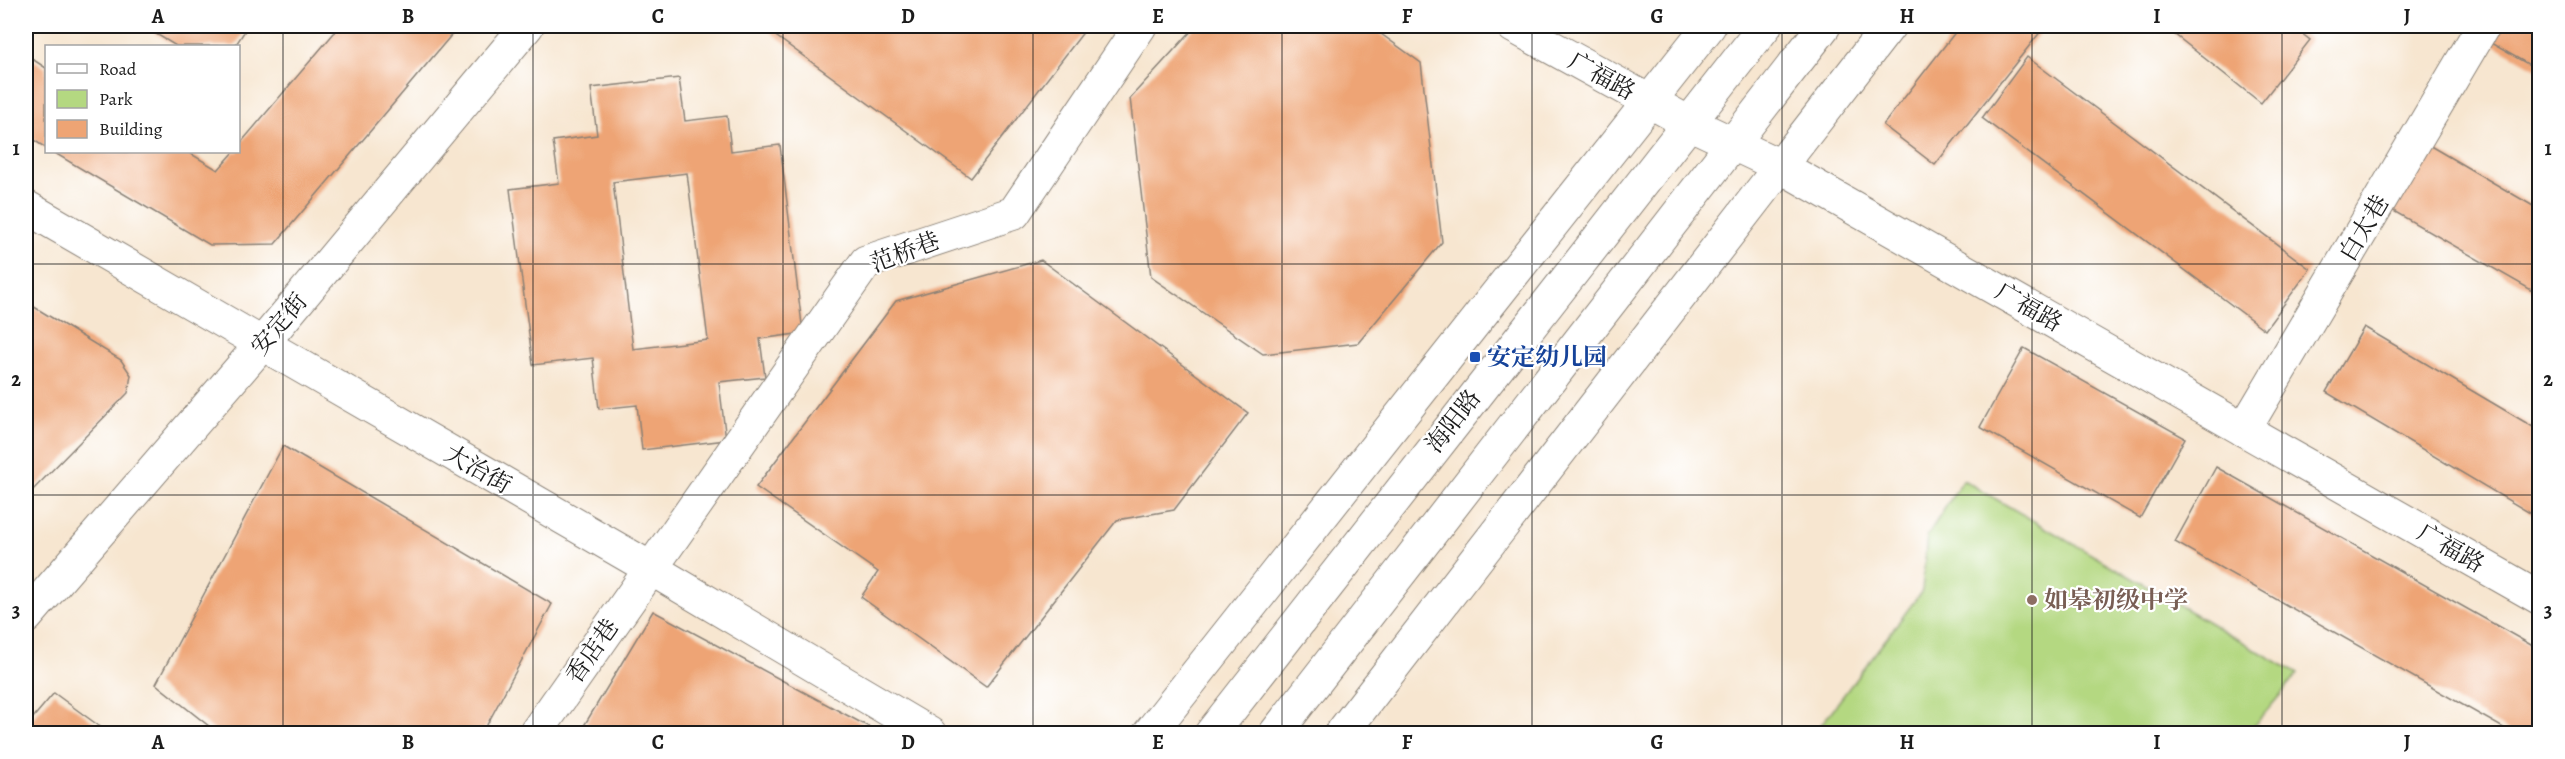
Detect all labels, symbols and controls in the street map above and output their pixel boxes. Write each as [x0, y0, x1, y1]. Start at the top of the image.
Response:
text: A [151, 3, 165, 30]
text: B [402, 3, 414, 30]
text: C [652, 3, 664, 30]
text: D [901, 3, 915, 30]
text: E [1152, 3, 1164, 30]
text: F [1402, 3, 1413, 30]
text: G [1650, 3, 1664, 30]
text: H [1900, 3, 1915, 30]
text: I [2153, 3, 2161, 30]
text: J [2404, 3, 2411, 30]
legend [45, 45, 240, 153]
street label: 广福路 [1563, 45, 1641, 107]
text: Road [99, 57, 137, 81]
text: Park [99, 87, 133, 111]
text: Building [99, 117, 163, 141]
text: 1 [12, 135, 20, 162]
text: 1 [2544, 135, 2552, 162]
street label: 白太巷 [2332, 189, 2396, 267]
street label: 范桥巷 [866, 224, 944, 280]
street label: 广福路 [1990, 275, 2068, 339]
street label: 安定街 [244, 286, 314, 362]
place label: 安定幼儿园 [1487, 341, 1607, 373]
marker: 安定幼儿园 [1468, 350, 1482, 364]
text: 2 [11, 366, 21, 393]
text: 2 [2543, 366, 2553, 393]
street label: 海阳路 [1418, 383, 1488, 459]
street label: 大治街 [439, 437, 517, 501]
street label: 广福路 [2412, 516, 2490, 580]
place label: 如皋初级中学 [2044, 584, 2188, 616]
marker: 如皋初级中学 [2025, 593, 2039, 607]
text: 3 [12, 597, 20, 624]
text: 3 [2544, 597, 2552, 624]
street label: 香店巷 [558, 612, 626, 690]
text: A [151, 729, 165, 756]
text: B [402, 729, 414, 756]
text: C [652, 729, 664, 756]
text: D [901, 729, 915, 756]
text: E [1152, 729, 1164, 756]
text: F [1402, 729, 1413, 756]
text: G [1650, 729, 1664, 756]
text: H [1900, 729, 1915, 756]
text: I [2153, 729, 2161, 756]
text: J [2404, 729, 2411, 756]

